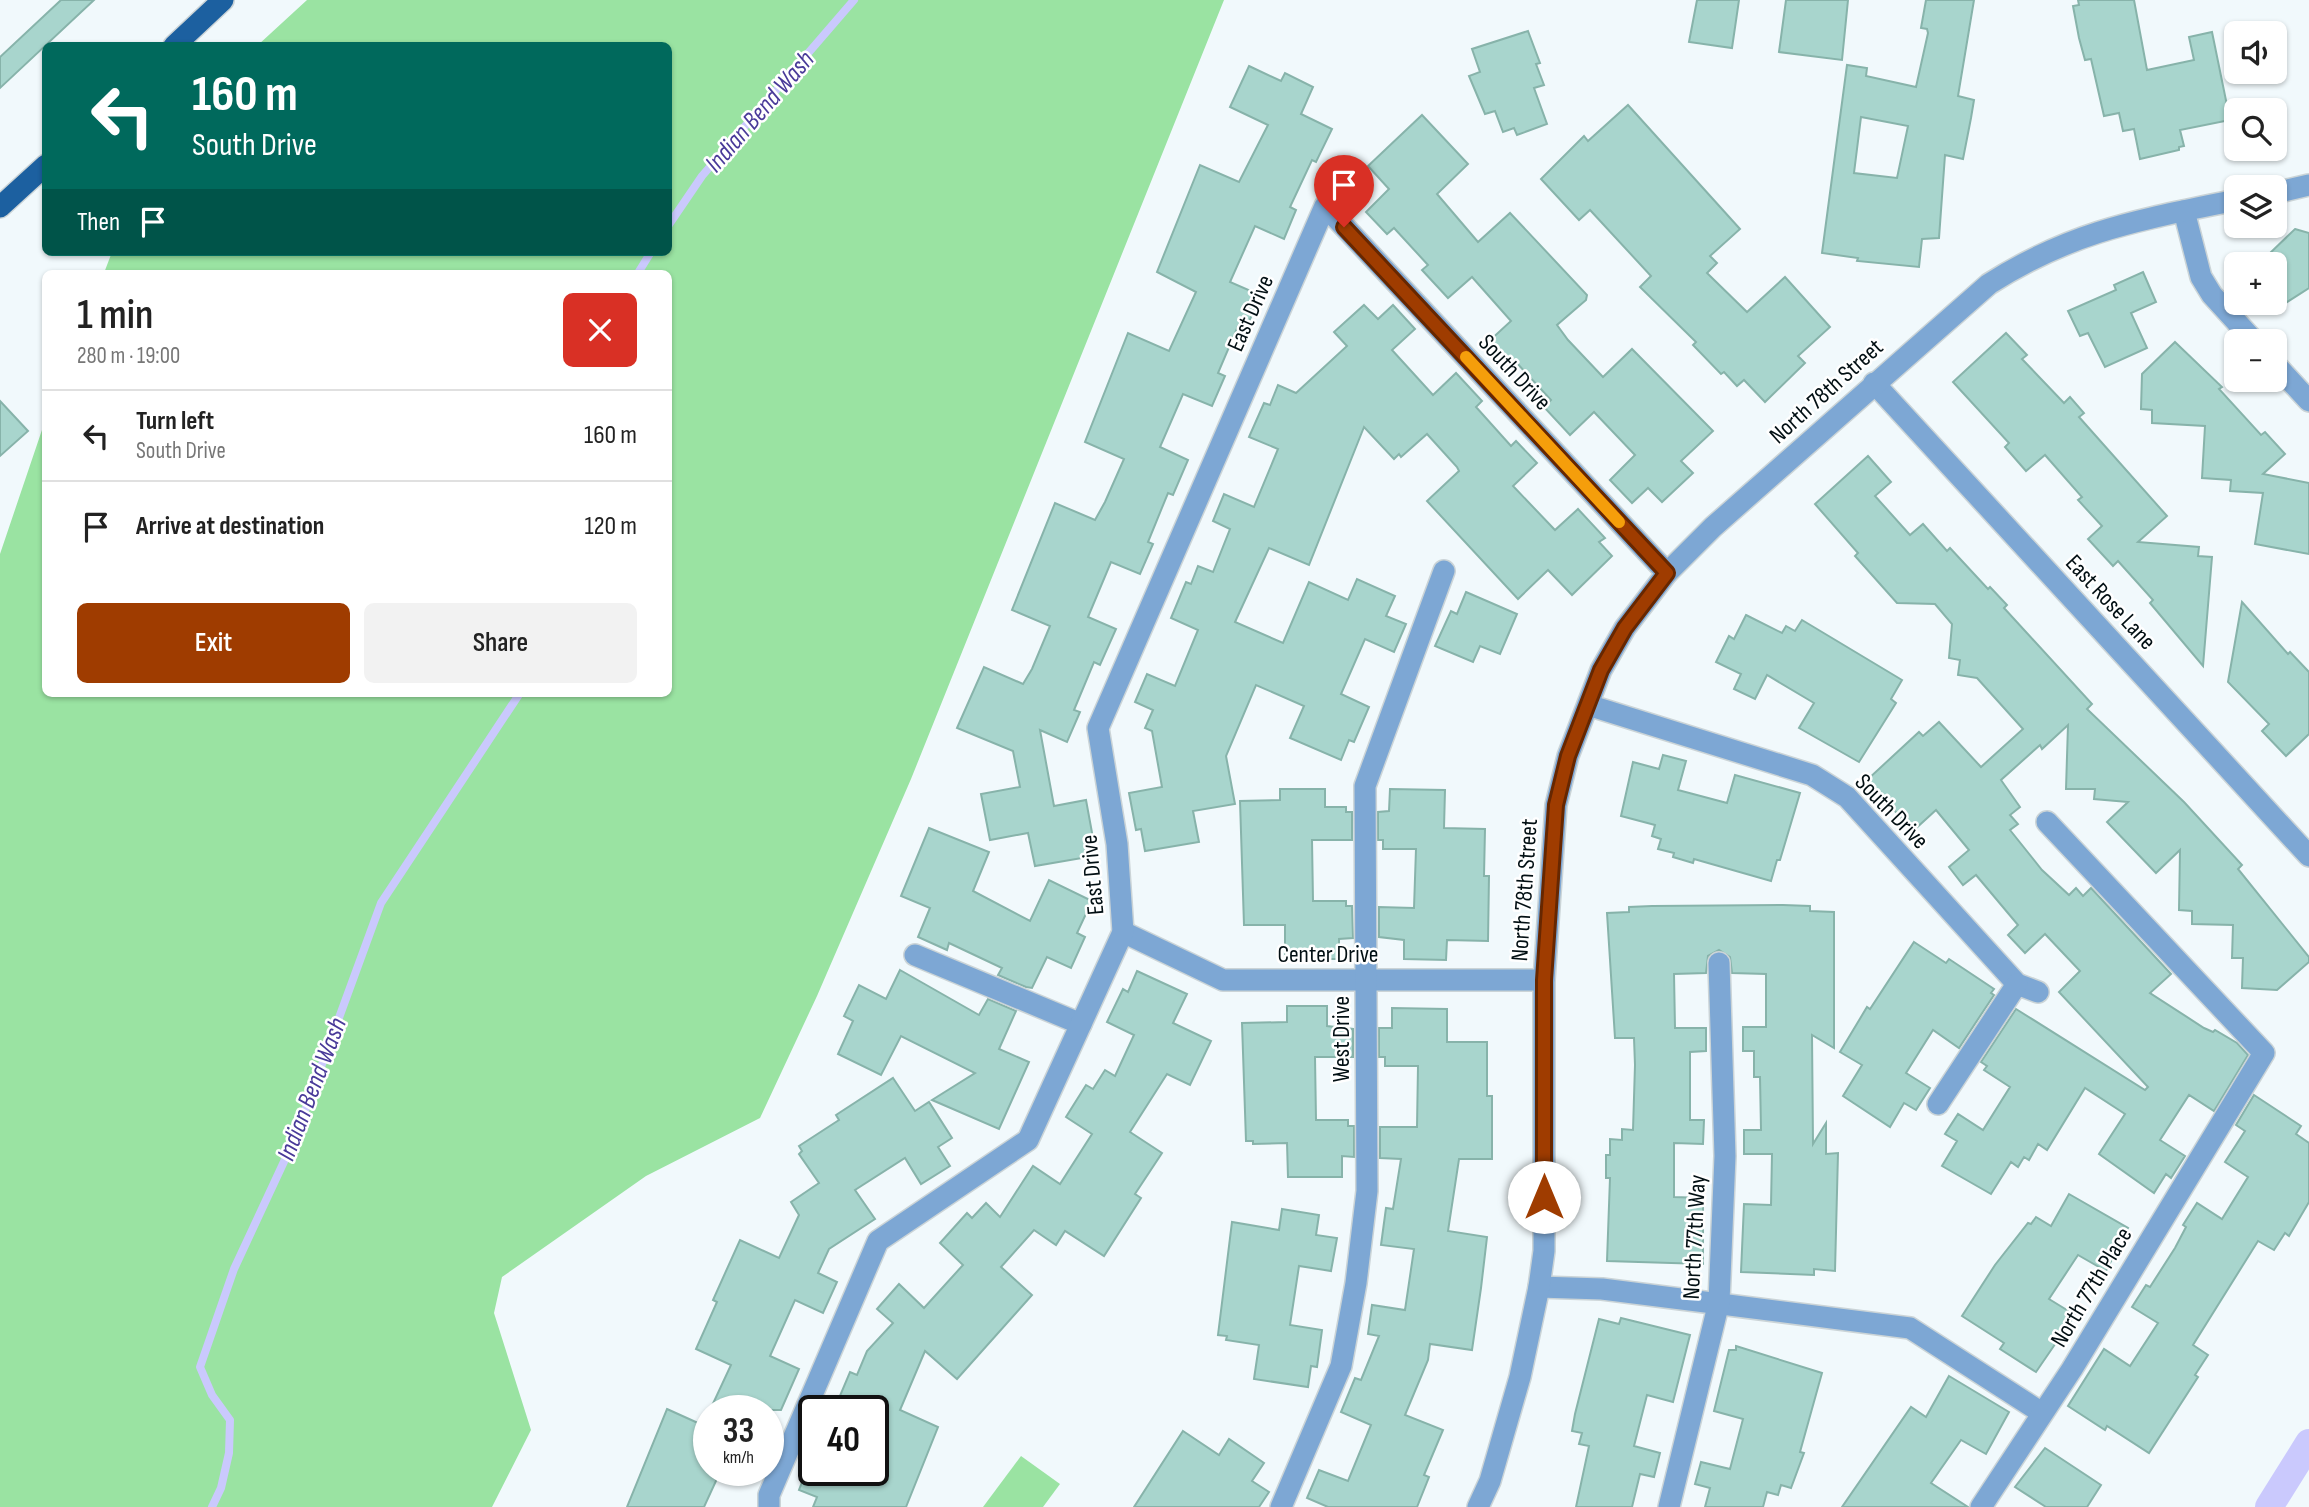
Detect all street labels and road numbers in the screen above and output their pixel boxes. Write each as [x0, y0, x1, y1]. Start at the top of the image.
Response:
street label: East Drive [1221, 271, 1280, 356]
street label: South Drive [1472, 328, 1557, 416]
street label: North 78th Street [1764, 333, 1889, 450]
street label: East Rose Lane [2059, 549, 2162, 656]
street label: South Drive [1849, 768, 1935, 855]
street label: North 78th Street [1505, 818, 1544, 962]
street label: East Drive [1075, 834, 1110, 916]
street label: Center Drive [1278, 940, 1378, 969]
street label: West Drive [1327, 996, 1356, 1082]
street label: North 77th Way [1677, 1174, 1712, 1300]
street label: North 77th Place [2044, 1222, 2139, 1352]

